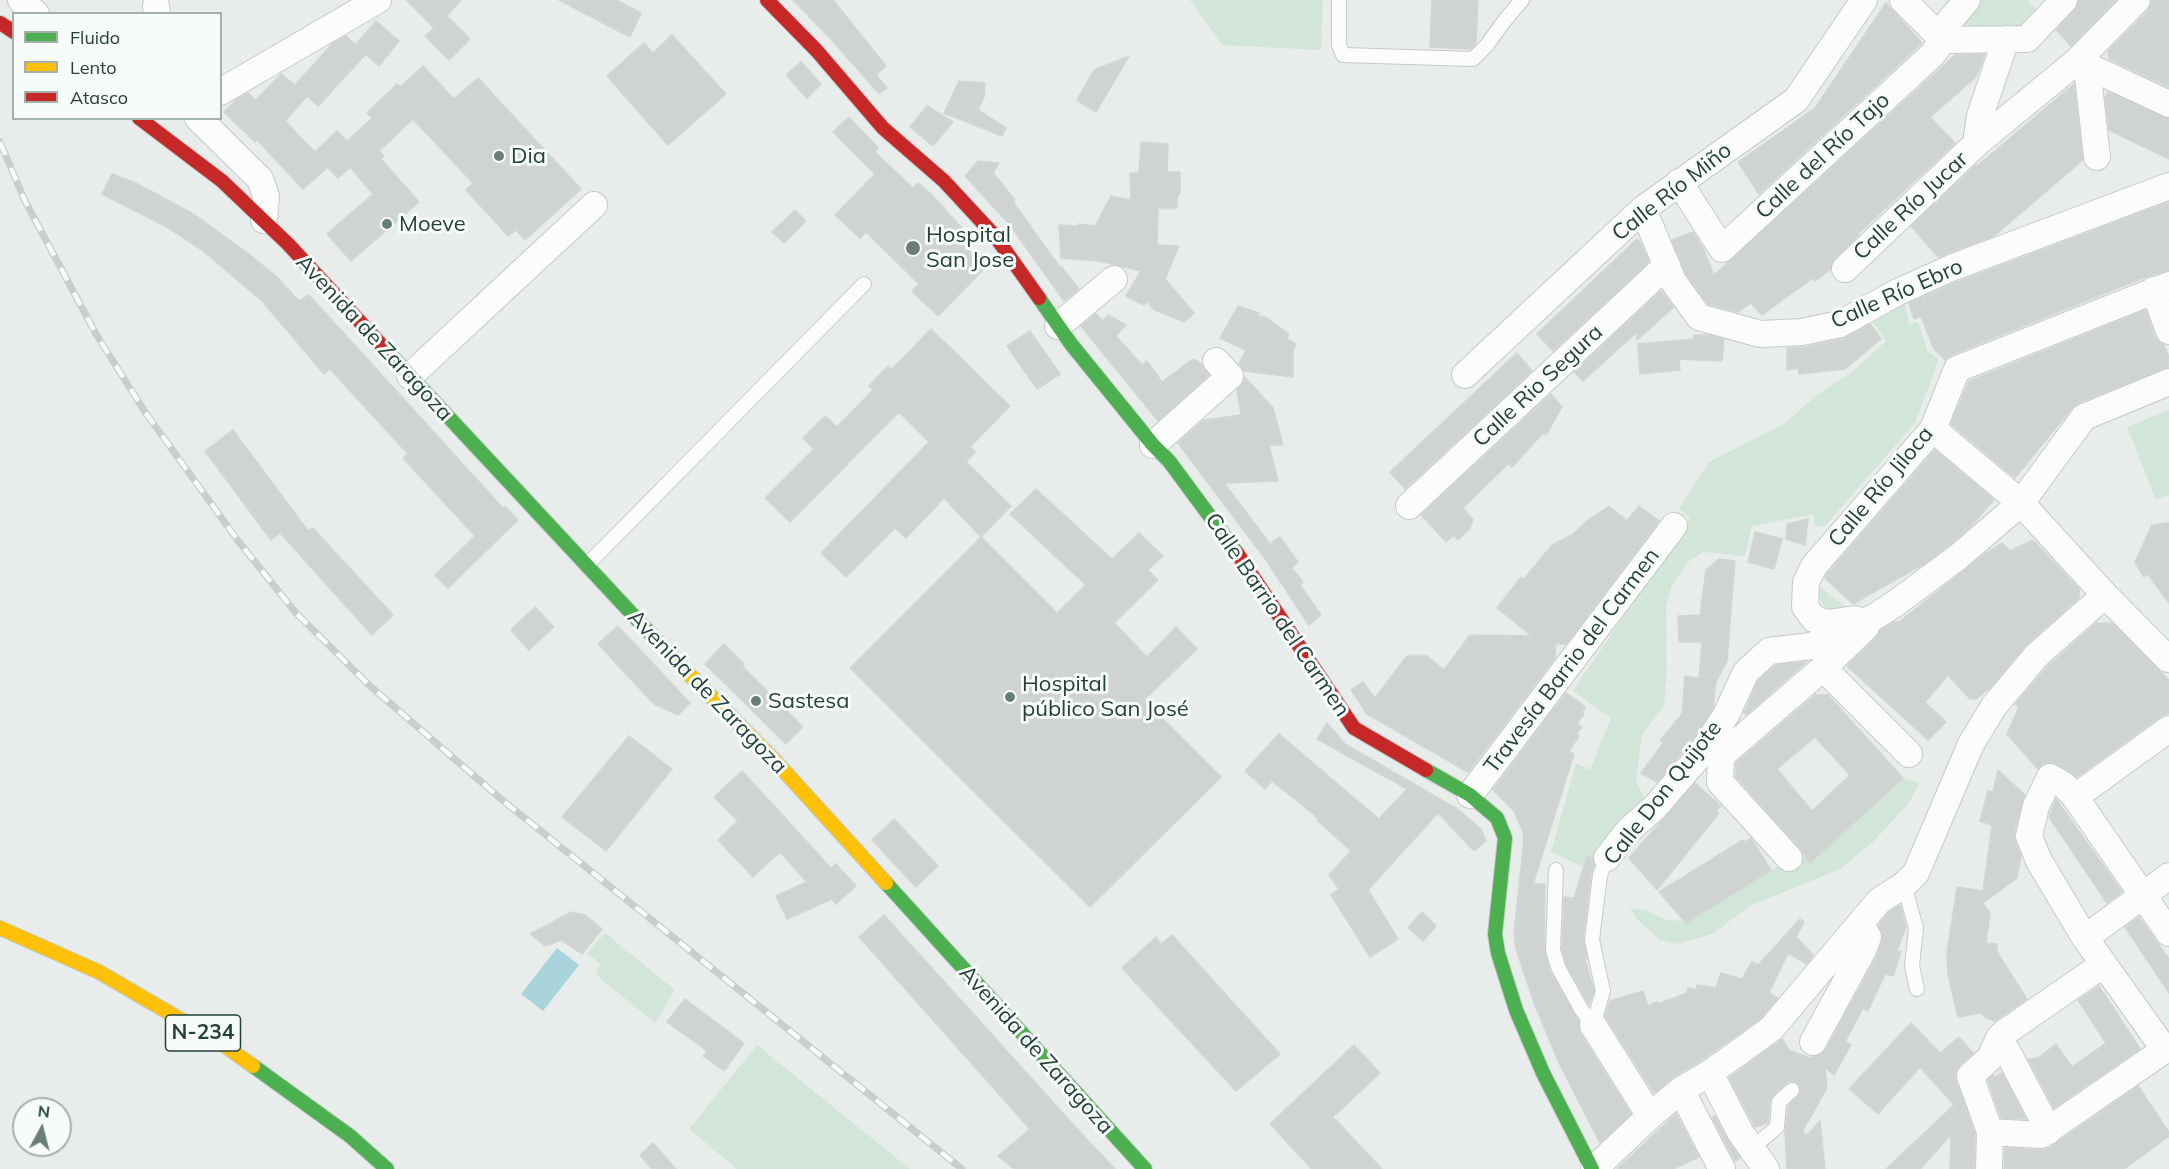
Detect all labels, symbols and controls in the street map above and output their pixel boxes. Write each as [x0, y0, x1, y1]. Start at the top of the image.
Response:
legend [12, 12, 222, 120]
text: Fluido [70, 26, 120, 49]
text: Lento [70, 56, 117, 79]
text: Atasco [70, 86, 128, 109]
street label: Calle del Río Tajo [1751, 87, 1895, 225]
street label: Calle Río Miño [1607, 137, 1737, 247]
place label: Dia [511, 143, 546, 169]
street label: Calle Río Jucar [1848, 146, 1974, 266]
marker: Dia [492, 149, 506, 163]
place label: Moeve [399, 211, 466, 237]
marker: Moeve [380, 217, 394, 231]
place label: Hospital San Jose [926, 222, 1014, 274]
marker: Hospital San Jose [904, 239, 922, 257]
street label: Avenida de Zaragoza [290, 249, 458, 427]
street label: Calle Río Ebro [1827, 253, 1967, 335]
street label: Calle Rio Segura [1468, 319, 1608, 453]
street label: Calle Río Jiloca [1823, 421, 1939, 553]
street label: Calle Barrio del Carmen [1199, 508, 1355, 722]
street label: Travesía Barrio del Carmen [1479, 543, 1665, 779]
street label: Avenida de Zaragoza [622, 605, 792, 779]
place label: Hospital público San José [1022, 671, 1189, 722]
place label: Sastesa [768, 688, 849, 714]
marker: Hospital público San José [1003, 690, 1017, 704]
marker: Sastesa [749, 694, 763, 708]
street label: Calle Don Quijote [1598, 716, 1728, 870]
street label: Avenida de Zaragoza [953, 960, 1119, 1140]
road number: N-234 [166, 1015, 240, 1051]
north arrow [12, 1097, 72, 1157]
text: N [37, 1100, 51, 1122]

